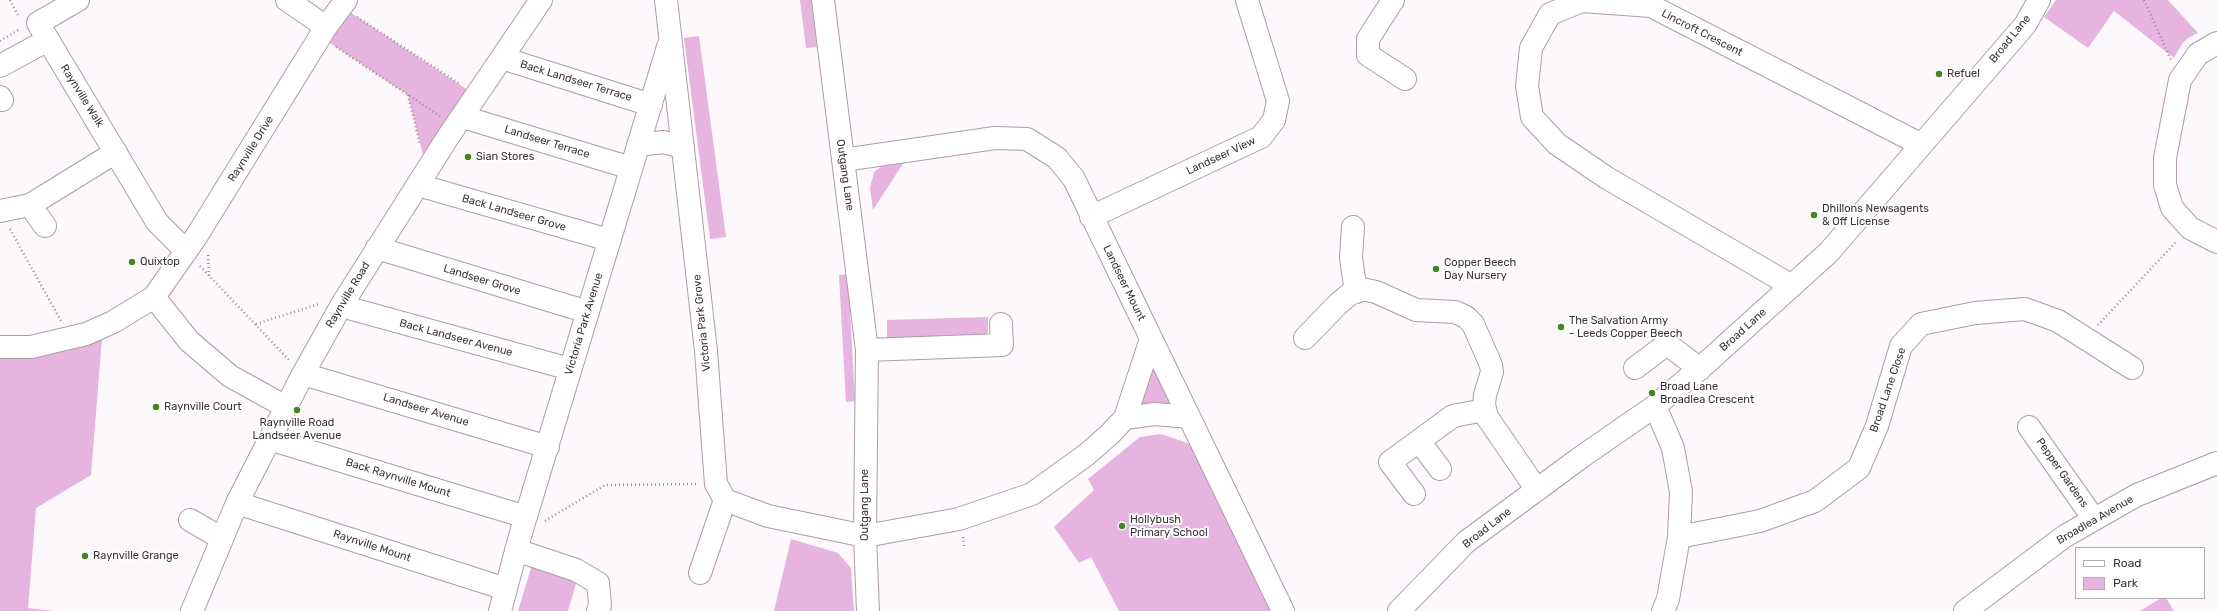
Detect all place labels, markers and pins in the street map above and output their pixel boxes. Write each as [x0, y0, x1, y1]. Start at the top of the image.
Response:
place label: Refuel [1947, 67, 1980, 81]
marker: Refuel [1934, 69, 1944, 79]
place label: Sian Stores [476, 150, 534, 164]
marker: Sian Stores [463, 152, 473, 162]
place label: Dhillons Newsagents & Off License [1822, 202, 1929, 228]
marker: Dhillons Newsagents & Off License [1809, 210, 1819, 220]
place label: Quixtop [140, 255, 180, 269]
place label: Copper Beech Day Nursery [1444, 256, 1516, 282]
marker: Quixtop [127, 257, 137, 267]
marker: Copper Beech Day Nursery [1431, 264, 1441, 274]
place label: The Salvation Army - Leeds Copper Beech [1569, 314, 1682, 340]
marker: The Salvation Army - Leeds Copper Beech [1556, 322, 1566, 332]
place label: Broad Lane Broadlea Crescent [1660, 380, 1754, 406]
marker: Broad Lane Broadlea Crescent [1647, 388, 1657, 398]
place label: Raynville Court [164, 400, 241, 414]
marker: Raynville Court [151, 402, 161, 412]
marker: Raynville Road Landseer Avenue [292, 405, 302, 415]
place label: Raynville Road Landseer Avenue [253, 416, 341, 442]
place label: Hollybush Primary School [1130, 513, 1208, 539]
marker: Hollybush Primary School [1117, 521, 1127, 531]
place label: Raynville Grange [93, 549, 179, 563]
marker: Raynville Grange [80, 551, 90, 561]

